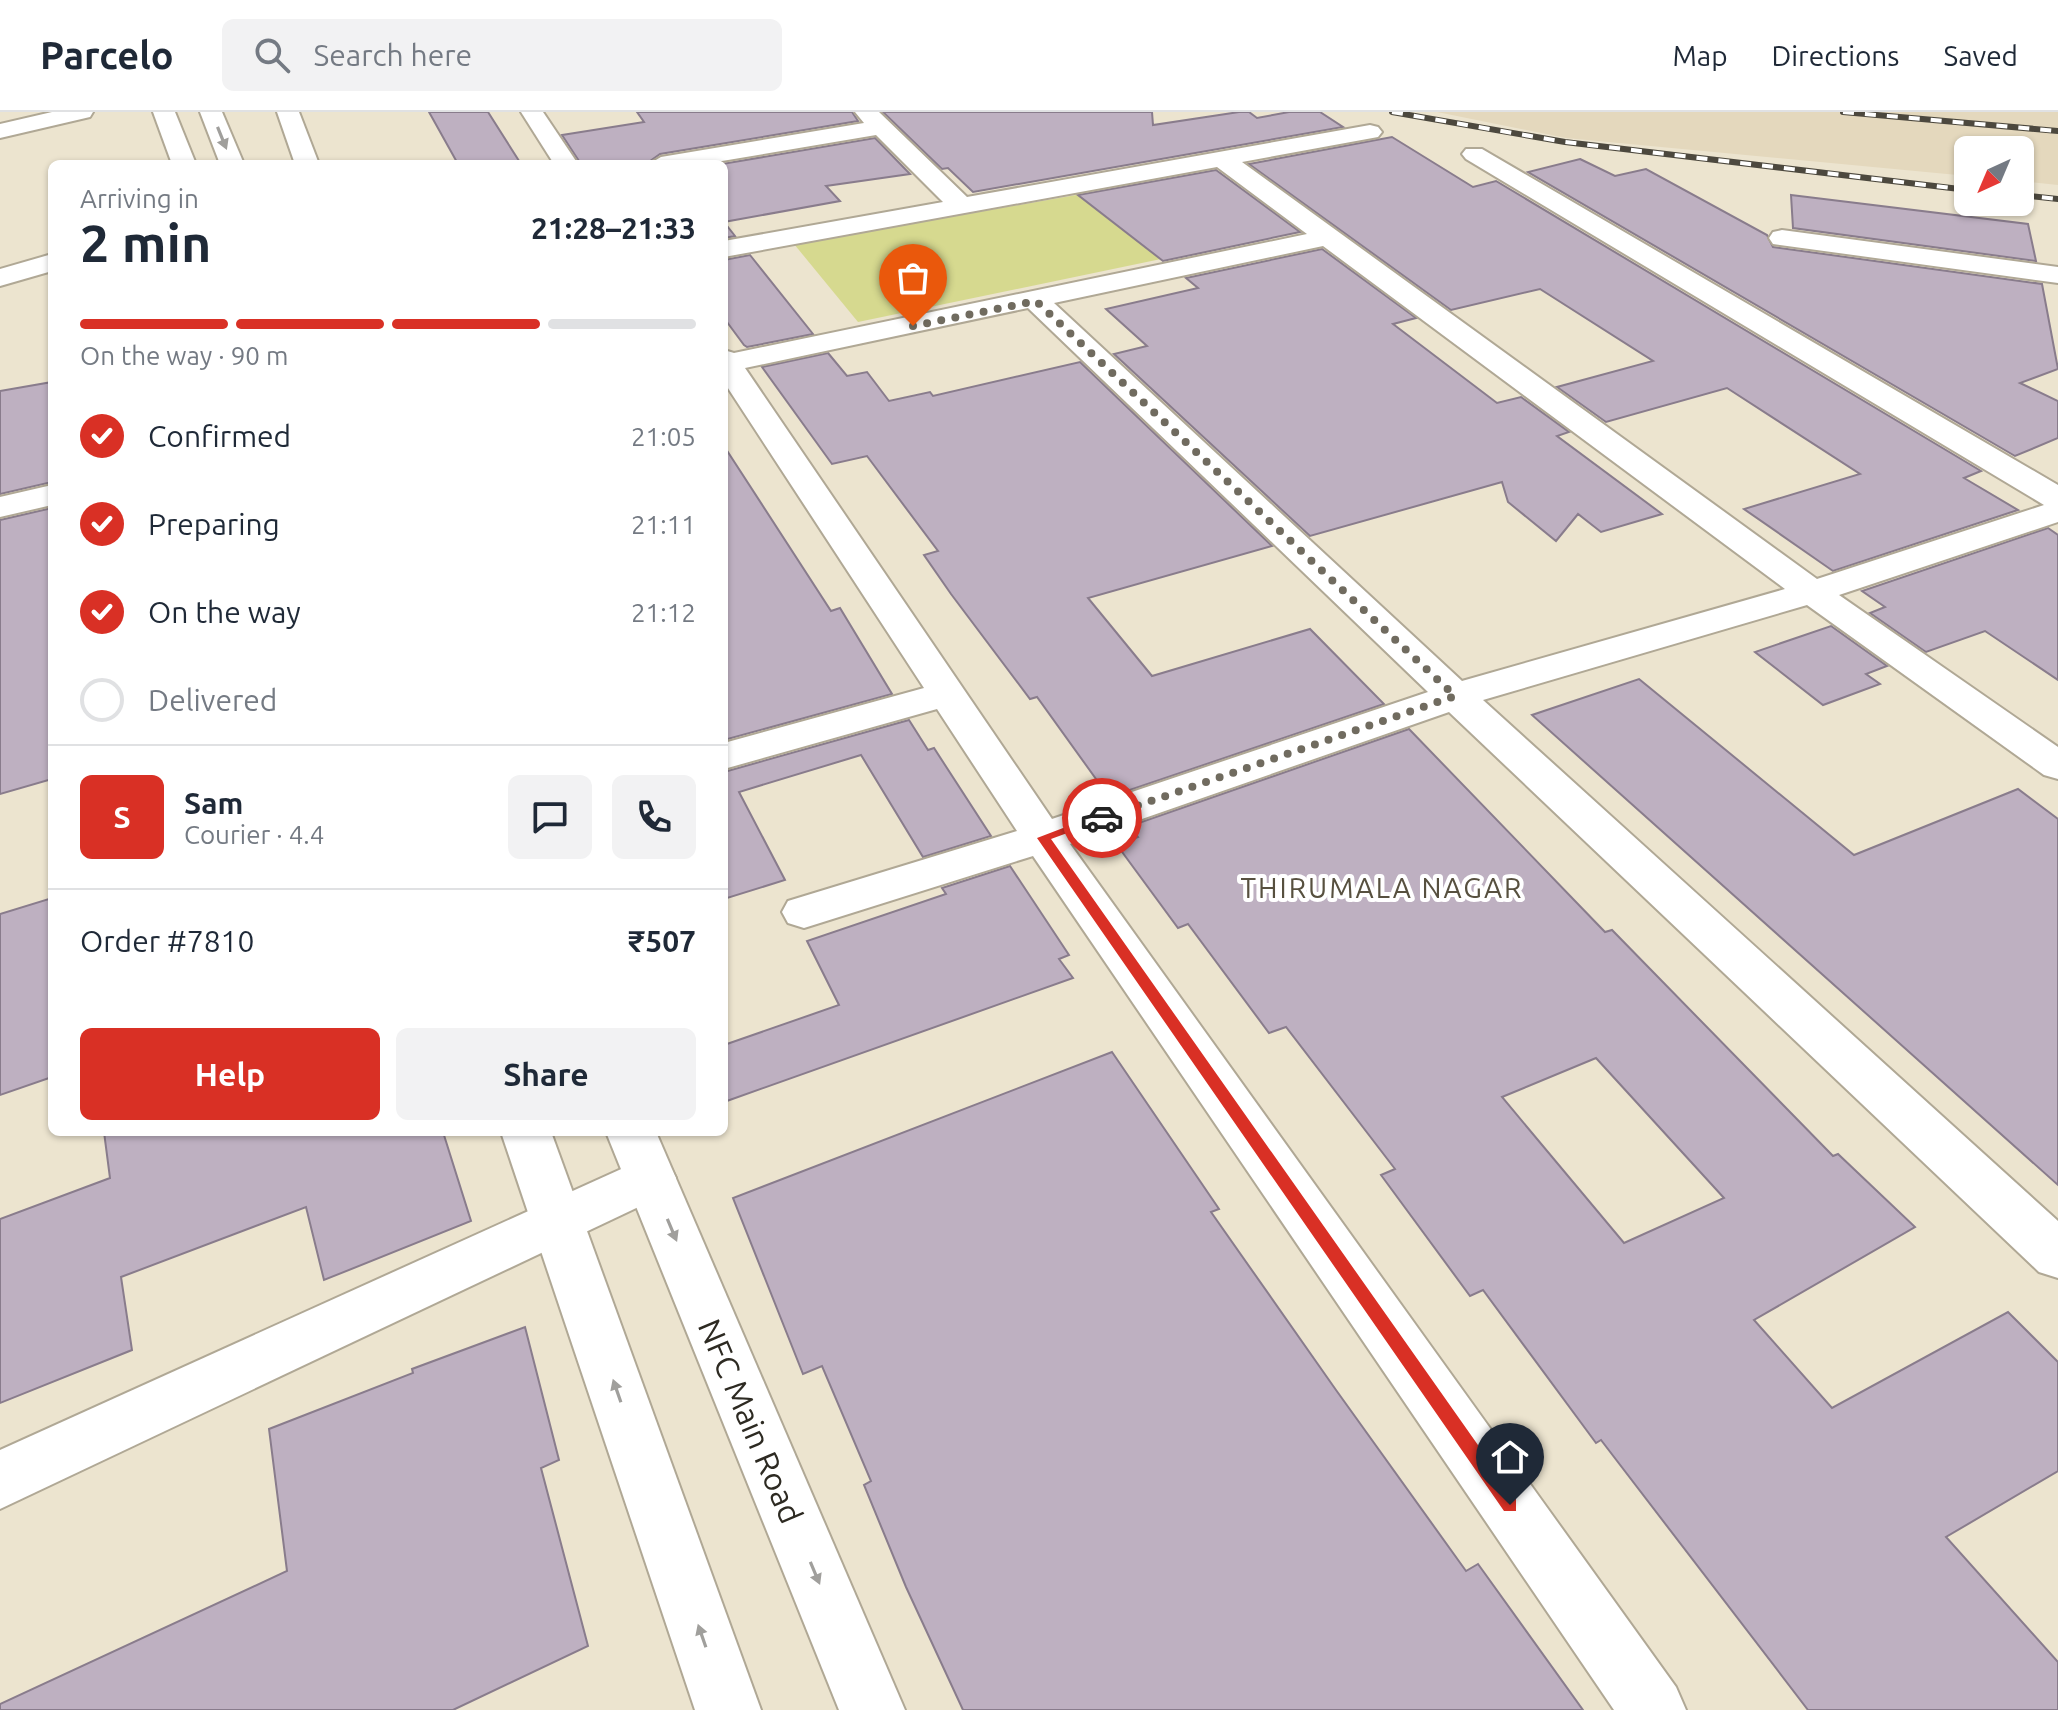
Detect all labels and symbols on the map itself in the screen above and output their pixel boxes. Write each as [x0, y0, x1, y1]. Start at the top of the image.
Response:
one-way arrow [215, 126, 228, 150]
north arrow [1954, 136, 2034, 216]
pin [879, 244, 947, 326]
courier [1062, 778, 1142, 858]
district label: THIRUMALA NAGAR [1240, 872, 1524, 903]
one-way arrow [665, 1218, 678, 1242]
street label: NFC Main Road [692, 1314, 810, 1528]
one-way arrow [611, 1378, 623, 1402]
pin [1476, 1423, 1544, 1505]
one-way arrow [809, 1561, 822, 1585]
one-way arrow [696, 1624, 708, 1648]

